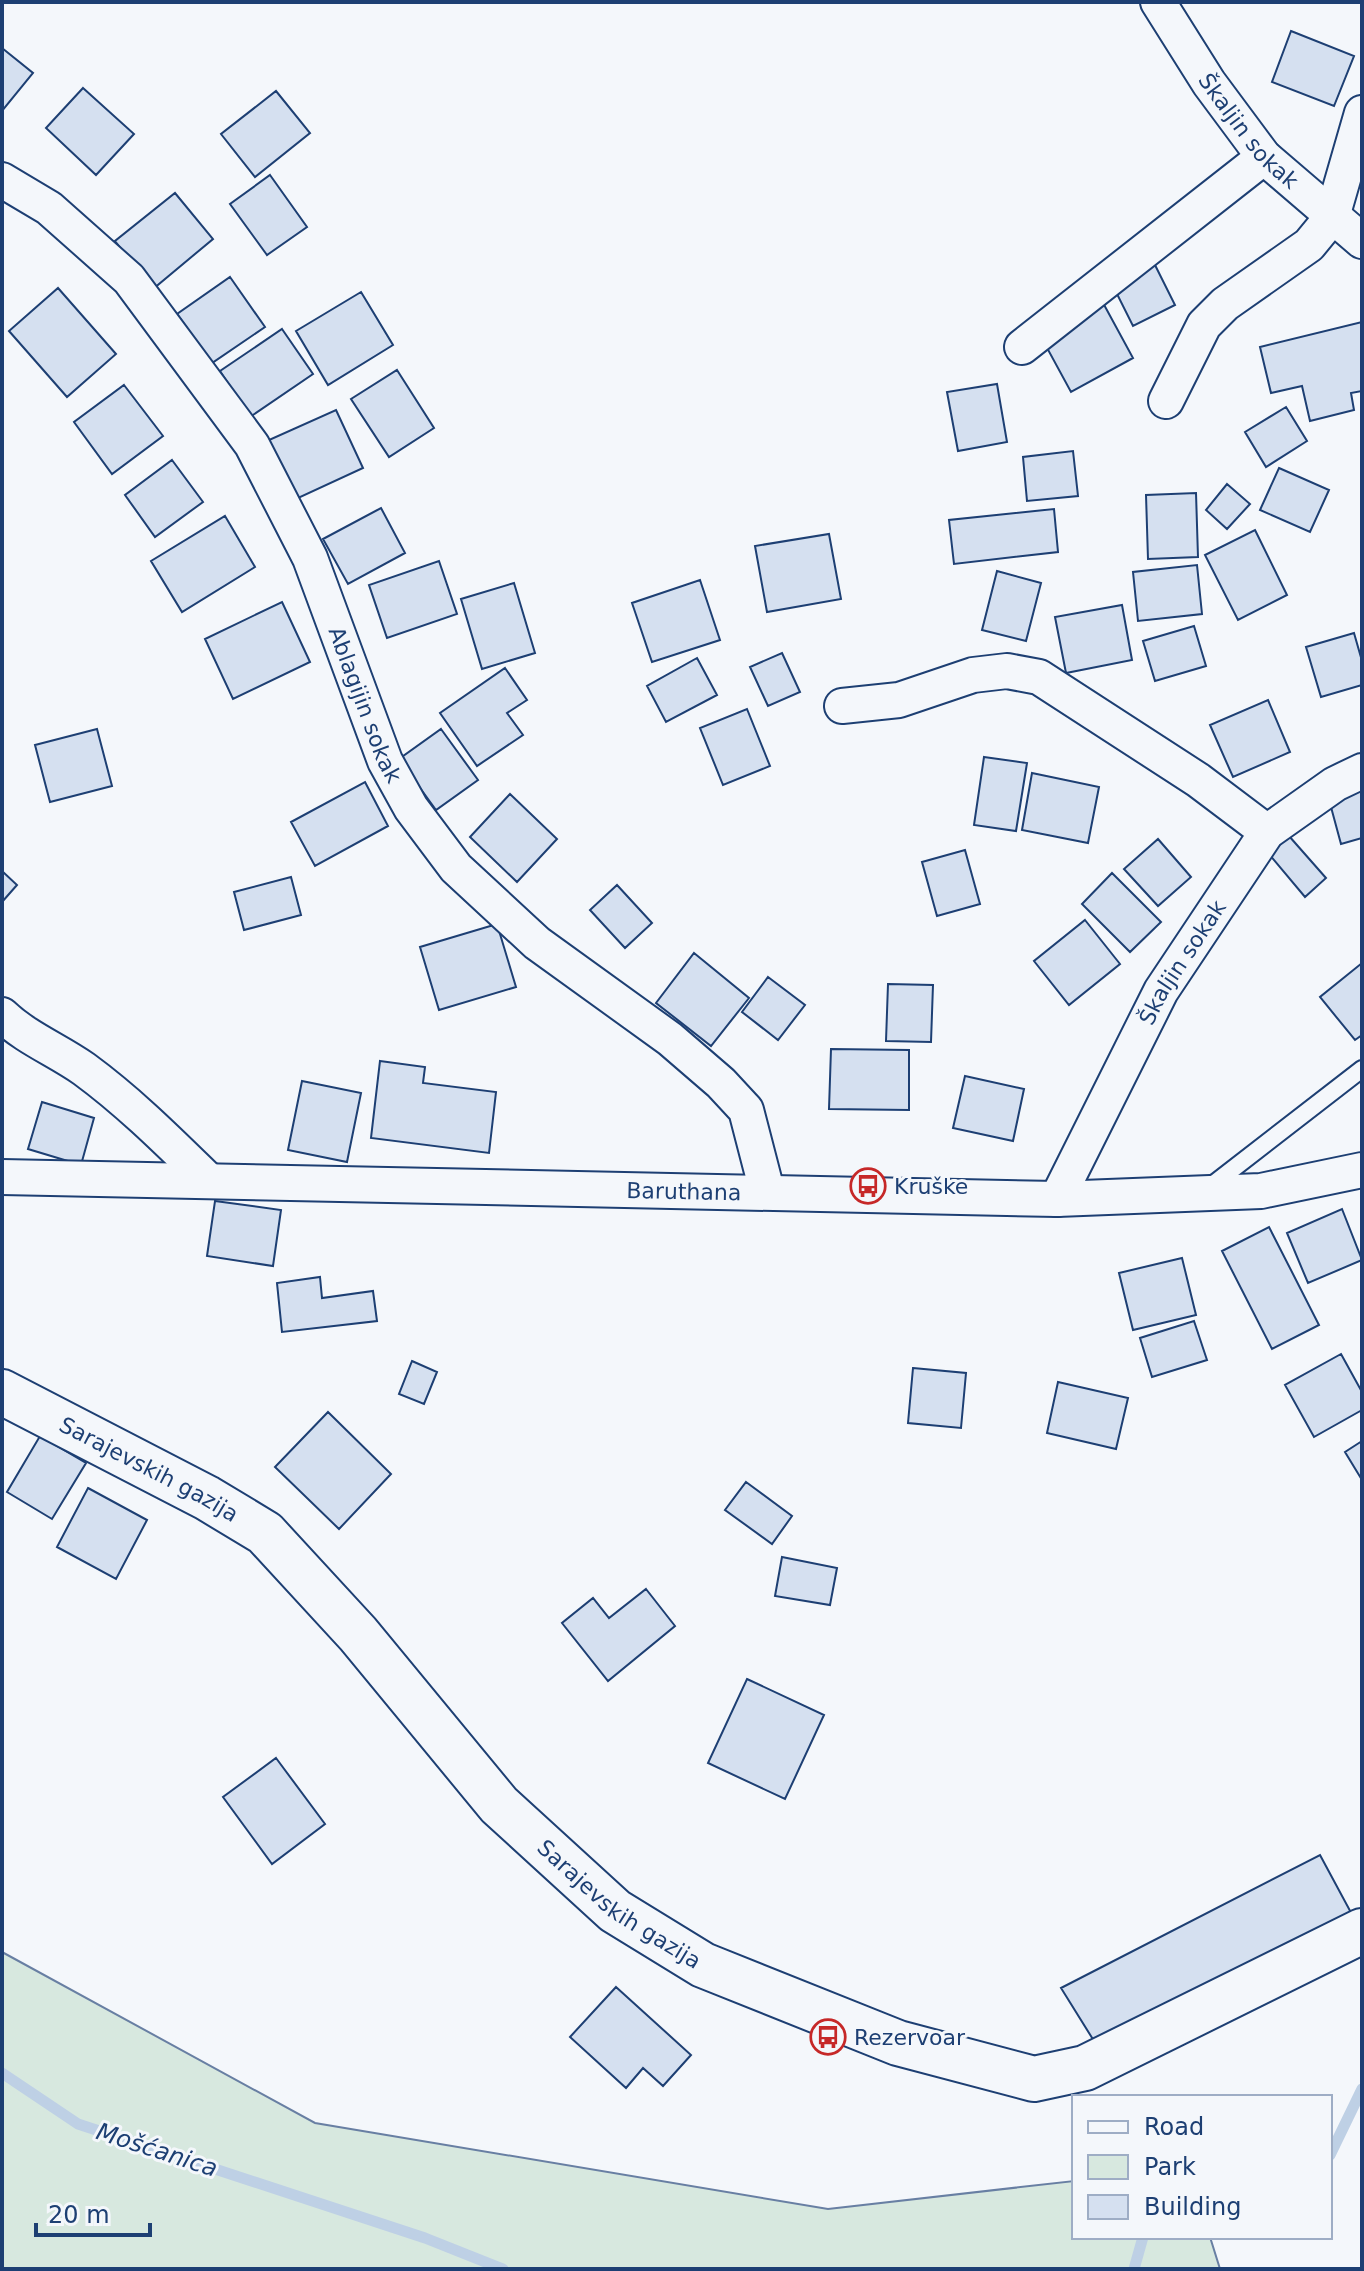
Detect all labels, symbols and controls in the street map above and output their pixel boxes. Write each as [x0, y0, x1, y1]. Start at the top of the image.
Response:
street label: Škaljin sokak [1193, 69, 1303, 194]
street label: Ablagijin sokak [323, 623, 407, 788]
street label: Škaljin sokak [1134, 895, 1231, 1029]
bus stop icon: Kruške [849, 1167, 887, 1205]
place label: Kruške [894, 1174, 968, 1199]
street label: Baruthana [626, 1178, 742, 1205]
street label: Sarajevskih gazija [55, 1412, 243, 1527]
street label: Sarajevskih gazija [532, 1835, 705, 1974]
bus stop icon: Rezervoar [809, 2018, 847, 2056]
place label: Rezervoar [854, 2025, 966, 2050]
legend [1072, 2095, 1332, 2239]
text: Road [1144, 2113, 1204, 2141]
water label: Mošćanica [93, 2117, 221, 2183]
text: Park [1144, 2153, 1196, 2181]
scale bar [36, 2187, 150, 2237]
text: Building [1144, 2193, 1241, 2221]
text: 20 m [48, 2201, 110, 2229]

